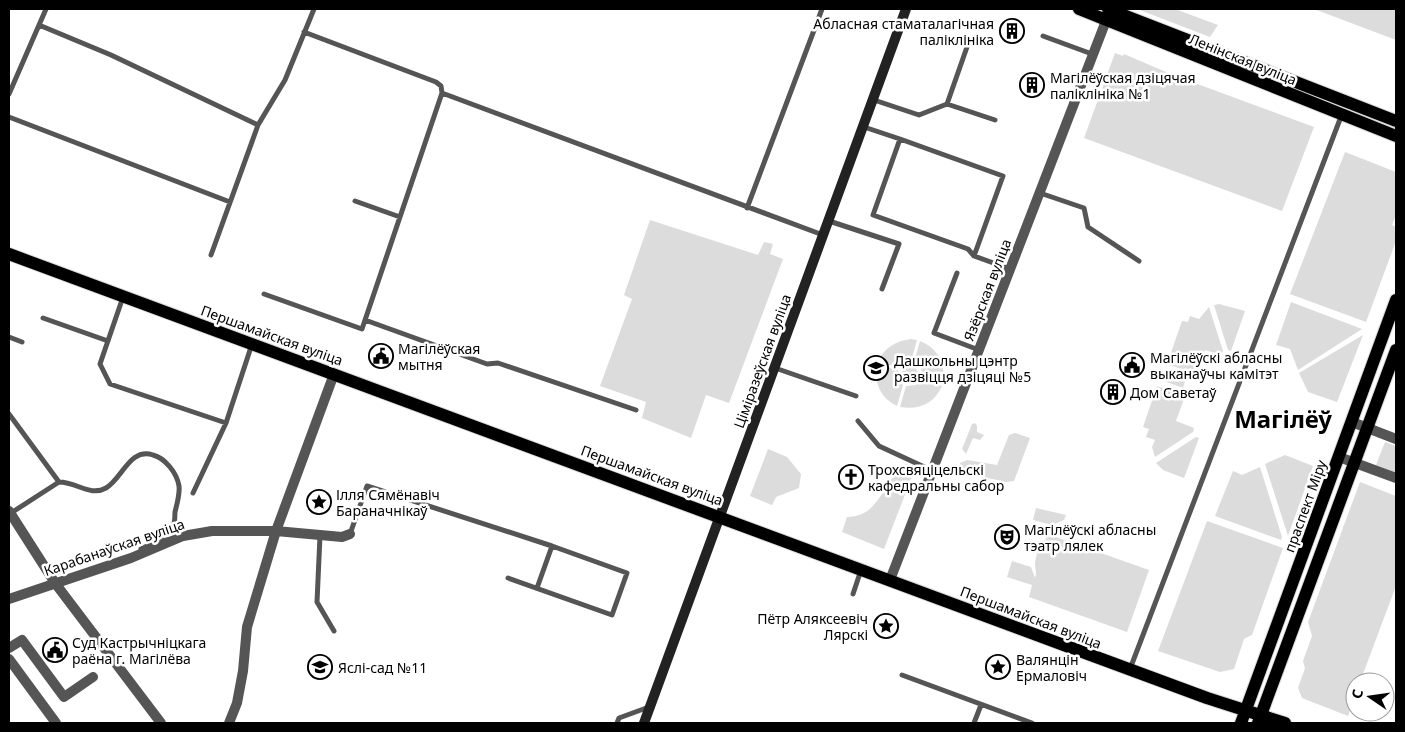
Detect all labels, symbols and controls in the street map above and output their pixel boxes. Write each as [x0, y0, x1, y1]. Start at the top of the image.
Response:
place label: Абласная стаматалагічная паліклініка [813, 14, 994, 49]
building icon: Абласная стаматалагічная паліклініка [999, 18, 1025, 44]
street label: Ленінская вуліца [1186, 29, 1300, 89]
place label: Магілёўская дзіцячая паліклініка №1 [1050, 68, 1196, 103]
building icon: Магілёўская дзіцячая паліклініка №1 [1019, 72, 1045, 98]
street label: Язёрская вуліца [959, 236, 1015, 344]
street label: Ціміразеўская вуліца [729, 291, 795, 431]
street label: Першамайская вуліца [198, 300, 346, 370]
place label: Магілёўская мытня [398, 339, 480, 374]
public building icon: Магілёўская мытня [368, 343, 394, 369]
place label: Магілёўскі абласны выканаўчы камітэт [1150, 348, 1282, 383]
place label: Дашкольны цэнтр развіцця дзіцяці №5 [894, 351, 1031, 386]
public building icon: Магілёўскі абласны выканаўчы камітэт [1119, 352, 1145, 378]
school or university icon: Дашкольны цэнтр развіцця дзіцяці №5 [863, 355, 889, 381]
building icon: Дом Саветаў [1100, 379, 1126, 405]
place label: Дом Саветаў [1130, 383, 1217, 402]
district label: Магілёў [1234, 402, 1332, 435]
street label: Першамайская вуліца [578, 440, 726, 510]
street label: праспект Міру [1279, 456, 1331, 555]
place label: Трохсвяціцельскі кафедральны сабор [868, 460, 1004, 495]
church icon: Трохсвяціцельскі кафедральны сабор [838, 464, 864, 490]
place label: Ілля Сямёнавіч Бараначнікаў [336, 485, 440, 520]
place icon: Ілля Сямёнавіч Бараначнікаў [306, 489, 332, 515]
street label: Карабанаўская вуліца [41, 514, 187, 580]
place label: Магілёўскі абласны тэатр лялек [1024, 520, 1156, 555]
theatre icon: Магілёўскі абласны тэатр лялек [994, 524, 1020, 550]
street label: Першамайская вуліца [958, 581, 1104, 653]
place label: Пётр Аляксеевіч Лярскі [757, 609, 868, 644]
place icon: Пётр Аляксеевіч Лярскі [873, 613, 899, 639]
place label: Суд Кастрычніцкага раёна г. Магілёва [72, 633, 206, 668]
public building icon: Суд Кастрычніцкага раёна г. Магілёва [42, 637, 68, 663]
place label: Валянцін Ермаловіч [1016, 650, 1087, 685]
school or university icon: Яслі-сад №11 [307, 654, 333, 680]
place icon: Валянцін Ермаловіч [985, 654, 1011, 680]
place label: Яслі-сад №11 [338, 658, 427, 677]
north arrow [1345, 672, 1395, 722]
text: С [1347, 687, 1367, 701]

